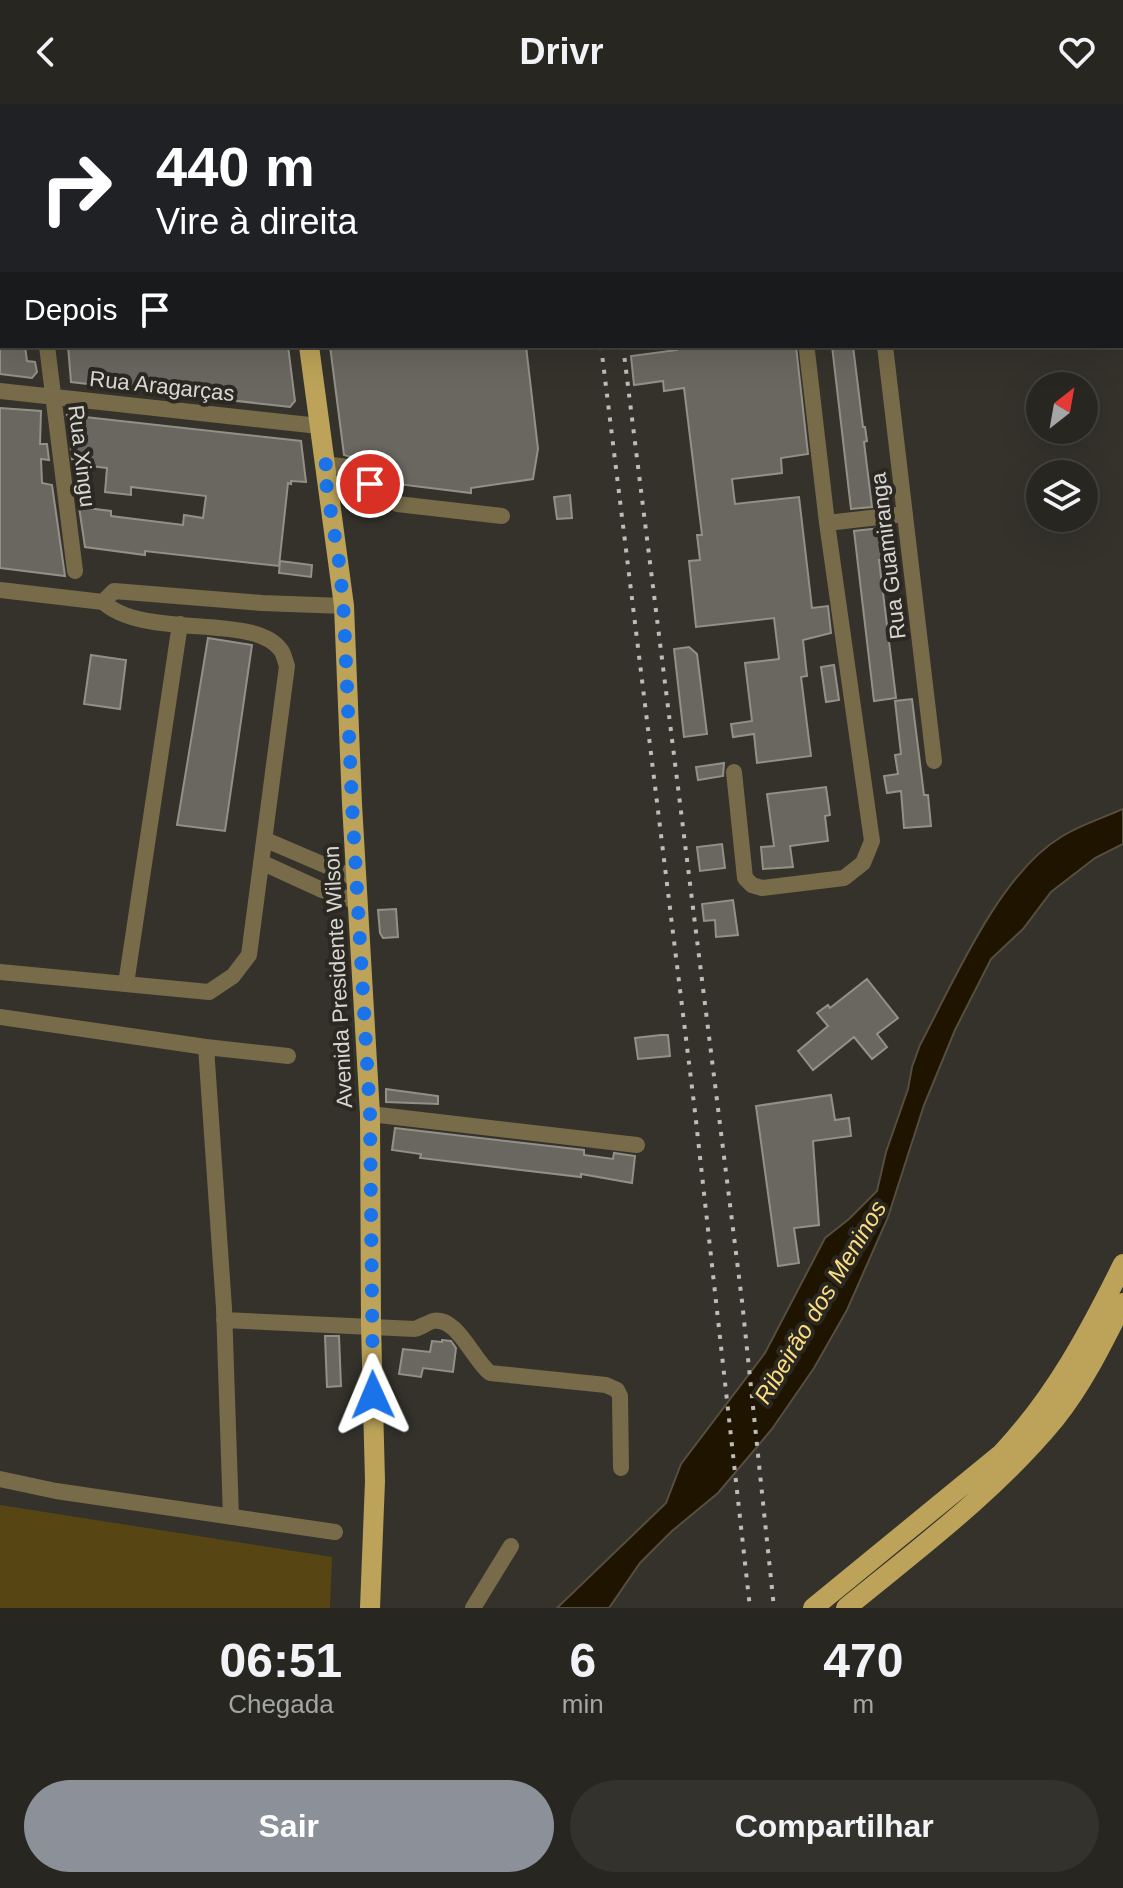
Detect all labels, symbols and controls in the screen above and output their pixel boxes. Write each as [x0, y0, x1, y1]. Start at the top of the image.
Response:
icon: back [24, 30, 68, 74]
icon: heart [1055, 30, 1099, 74]
text: Drivr [519, 31, 604, 72]
text: 440 m [156, 135, 315, 198]
icon: right [24, 136, 128, 240]
text: Vire à direita [156, 201, 357, 242]
icon: arrive [133, 288, 177, 332]
text: Depois [24, 293, 117, 326]
street label: Rua Aragarças [88, 366, 236, 406]
north arrow [1026, 372, 1098, 444]
map controls [1026, 372, 1098, 532]
street label: Rua Xingu [63, 403, 101, 509]
pin [336, 450, 404, 518]
button: layers [1026, 460, 1098, 532]
icon: arrive [348, 462, 392, 506]
street label: Rua Guamiranga [865, 471, 911, 641]
street label: Avenida Presidente Wilson [319, 845, 357, 1109]
water label: Ribeirão dos Meninos [749, 1196, 891, 1408]
position arrow [331, 1353, 415, 1437]
text: 06:51 [220, 1634, 342, 1687]
text: 6 [569, 1634, 596, 1687]
text: 470 [823, 1634, 903, 1687]
text: Chegada [228, 1689, 334, 1719]
text: min [562, 1689, 604, 1719]
text: m [853, 1689, 874, 1719]
button: Sair [24, 1780, 554, 1872]
button: Compartilhar [570, 1780, 1099, 1872]

